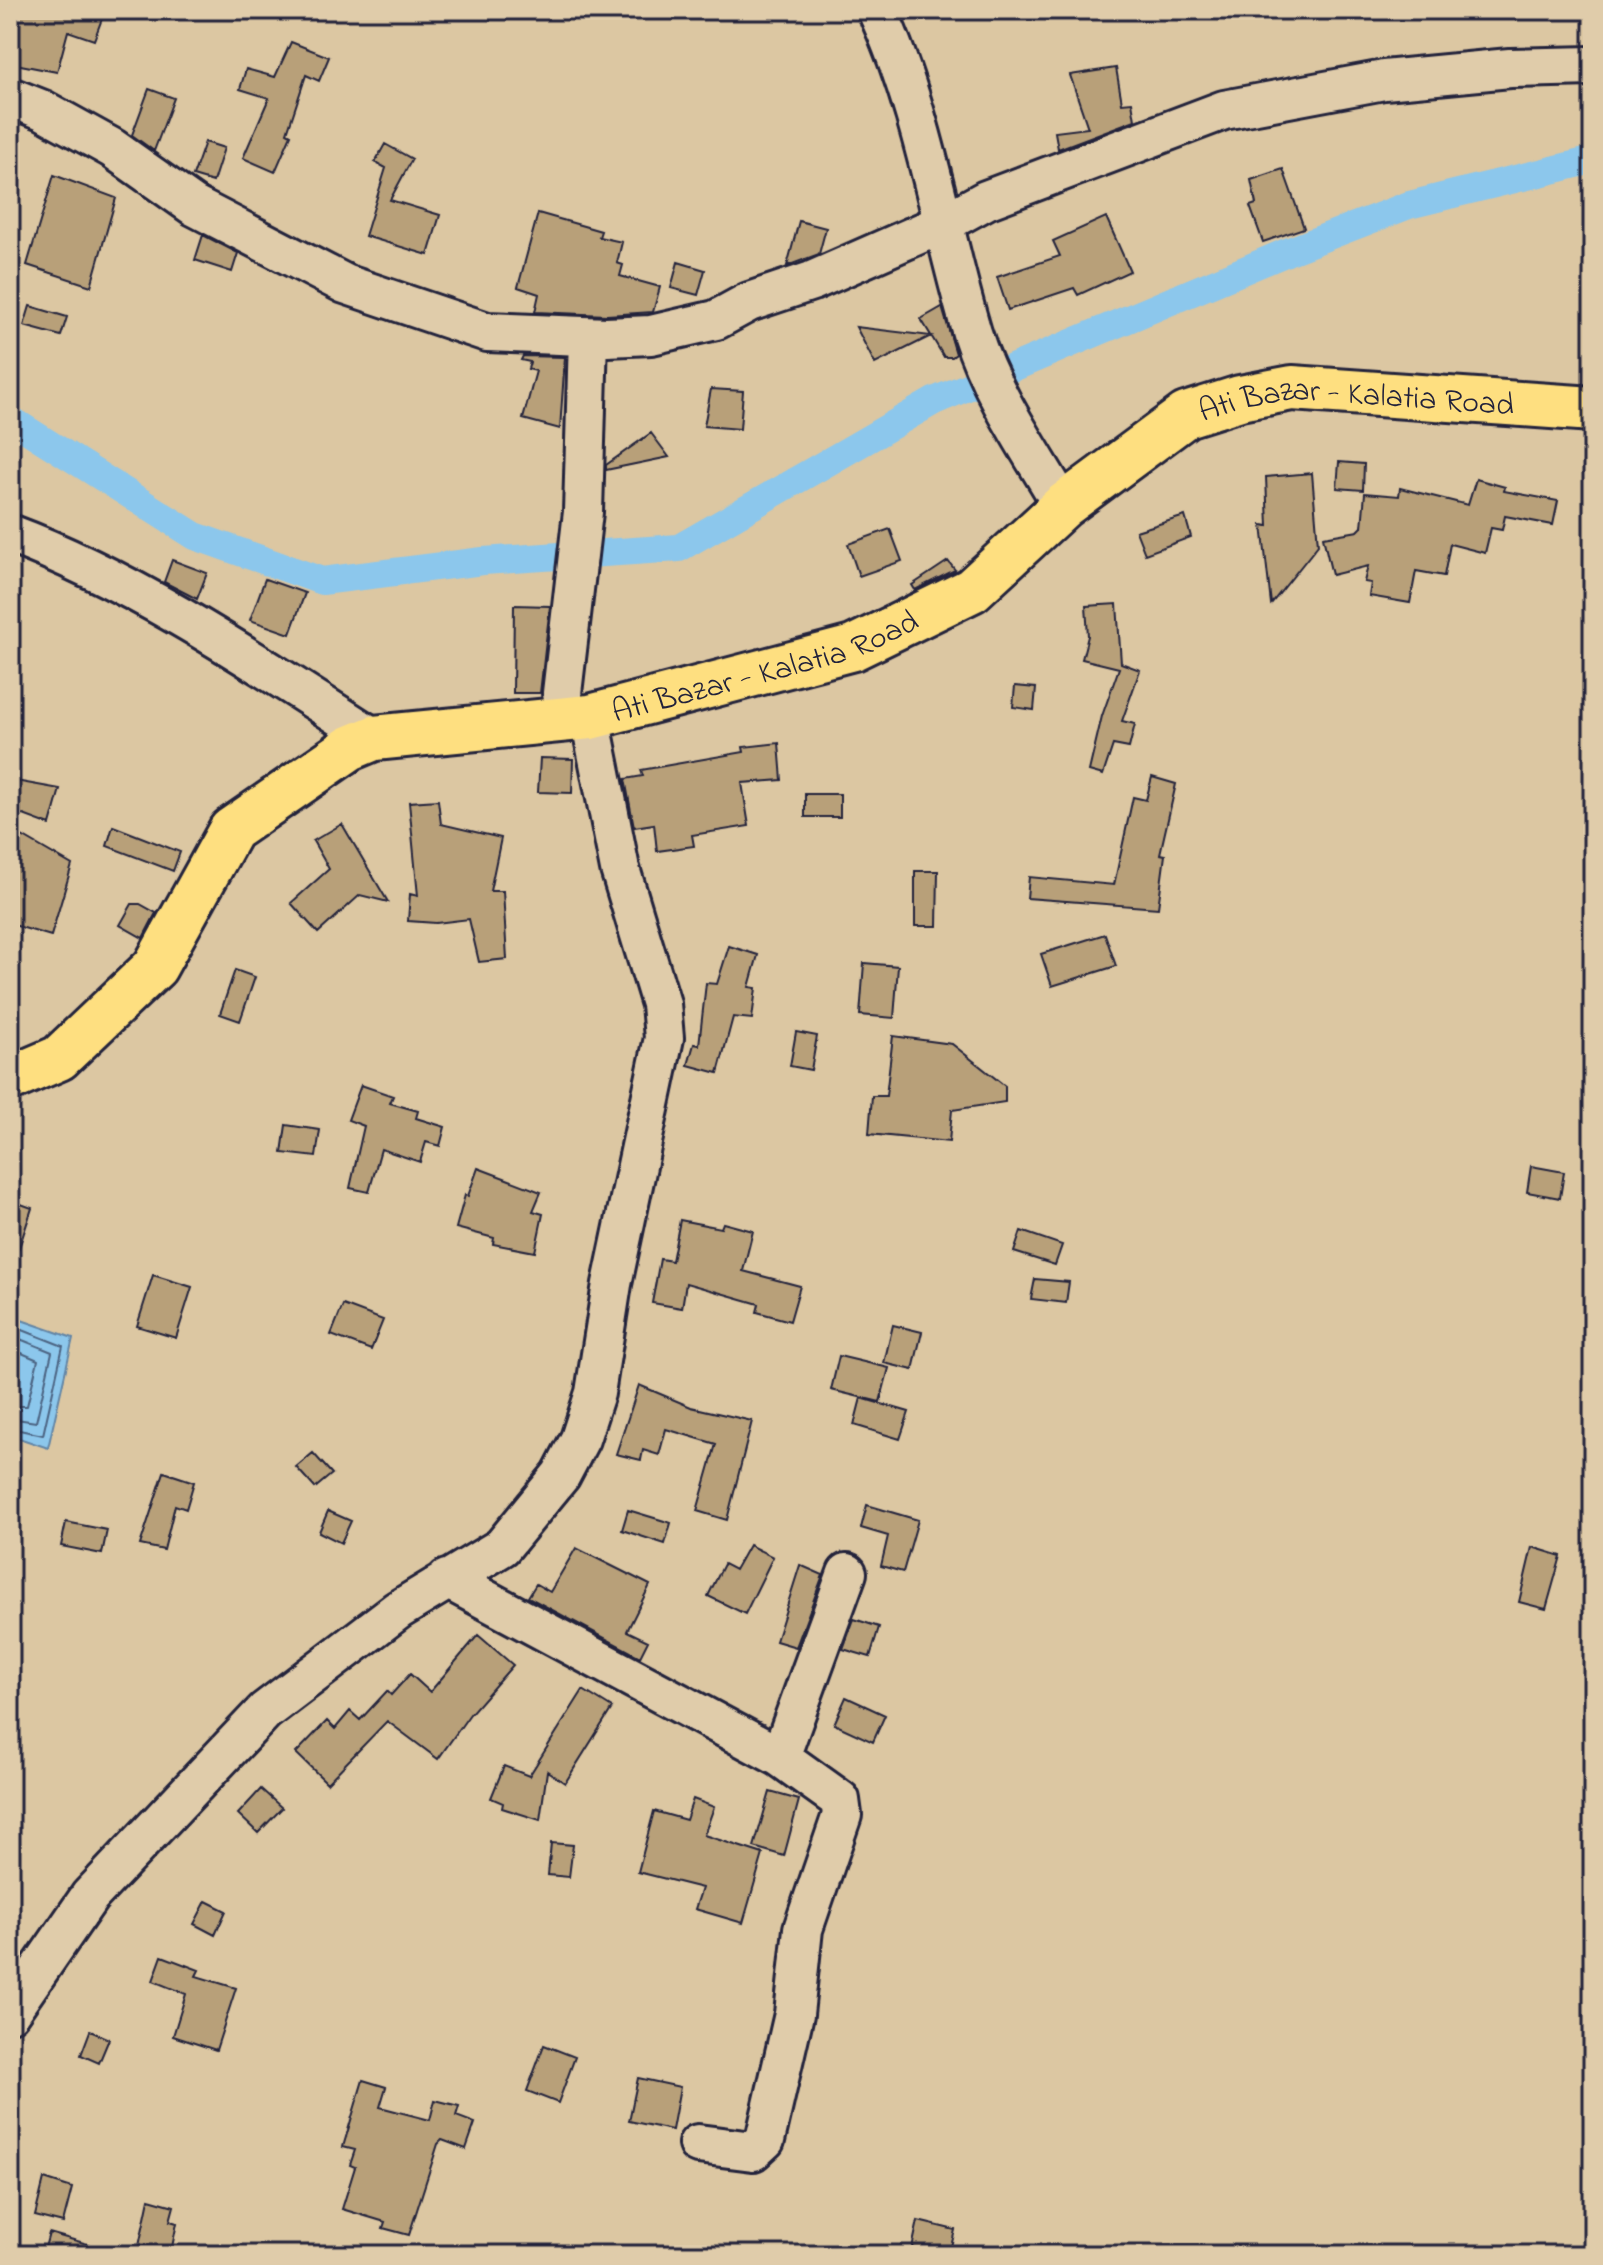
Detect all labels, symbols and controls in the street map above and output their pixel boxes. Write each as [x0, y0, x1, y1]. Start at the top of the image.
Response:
street label: Ati Bazar - Kalatia Road [1193, 368, 1516, 437]
street label: Ati Bazar - Kalatia Road [607, 599, 927, 737]

